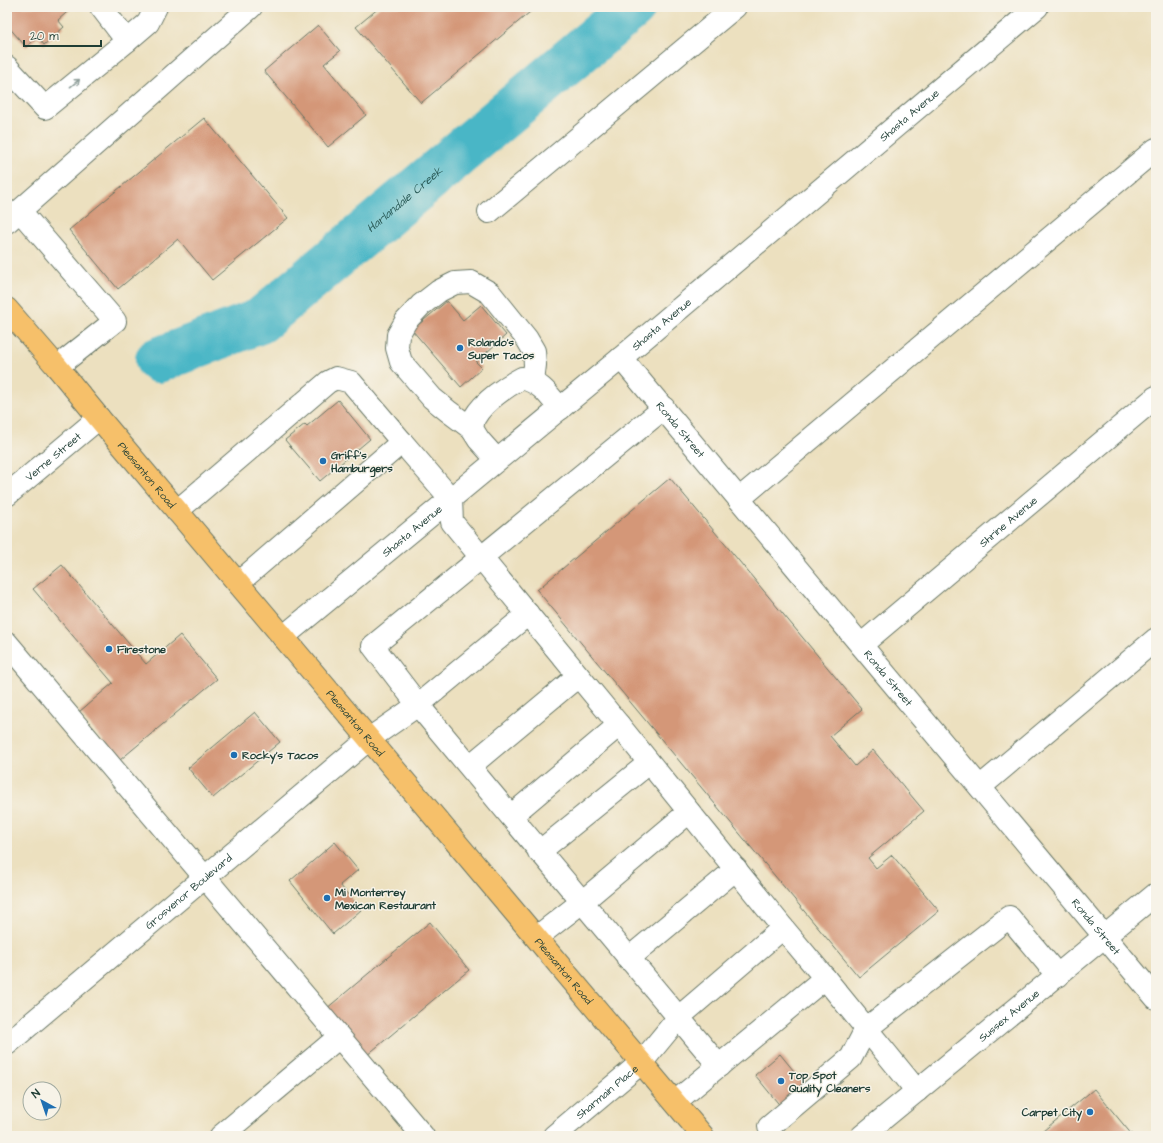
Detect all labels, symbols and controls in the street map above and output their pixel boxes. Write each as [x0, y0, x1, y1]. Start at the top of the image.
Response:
scale bar [24, 22, 101, 48]
text: 20 m [30, 28, 59, 45]
one-way arrow [69, 79, 80, 88]
street label: Shasta Avenue [876, 86, 942, 145]
water label: Harlandale Creek [363, 162, 447, 237]
street label: Shasta Avenue [629, 295, 695, 354]
place label: Rolando's Super Tacos [467, 335, 535, 364]
marker: Rolando's Super Tacos [455, 343, 465, 353]
street label: Ronda Street [652, 398, 709, 461]
street label: Verne Street [22, 429, 85, 485]
street label: Pleasanton Road [114, 439, 179, 512]
place label: Griff's Hamburgers [330, 448, 393, 478]
marker: Griff's Hamburgers [318, 456, 328, 466]
street label: Shrine Avenue [976, 493, 1041, 551]
street label: Shasta Avenue [379, 502, 445, 560]
place label: Firestone [117, 642, 166, 657]
marker: Firestone [104, 644, 114, 654]
street label: Ronda Street [860, 647, 916, 710]
street label: Pleasanton Road [323, 687, 388, 760]
place label: Rocky's Tacos [242, 748, 319, 765]
marker: Rocky's Tacos [229, 750, 239, 760]
street label: Grosvenor Boulevard [142, 850, 236, 933]
place label: Mi Monterrey Mexican Restaurant [335, 885, 436, 913]
marker: Mi Monterrey Mexican Restaurant [322, 893, 332, 903]
street label: Ronda Street [1068, 896, 1124, 959]
street label: Pleasanton Road [531, 935, 596, 1008]
street label: Sussex Avenue [975, 986, 1043, 1045]
street label: Sharmain Place [573, 1061, 642, 1123]
place label: Top Spot Quality Cleaners [788, 1068, 871, 1098]
marker: Top Spot Quality Cleaners [776, 1076, 786, 1086]
north arrow [22, 1081, 62, 1121]
text: N [28, 1086, 43, 1102]
place label: Carpet City [1022, 1105, 1083, 1122]
marker: Carpet City [1085, 1107, 1095, 1117]

